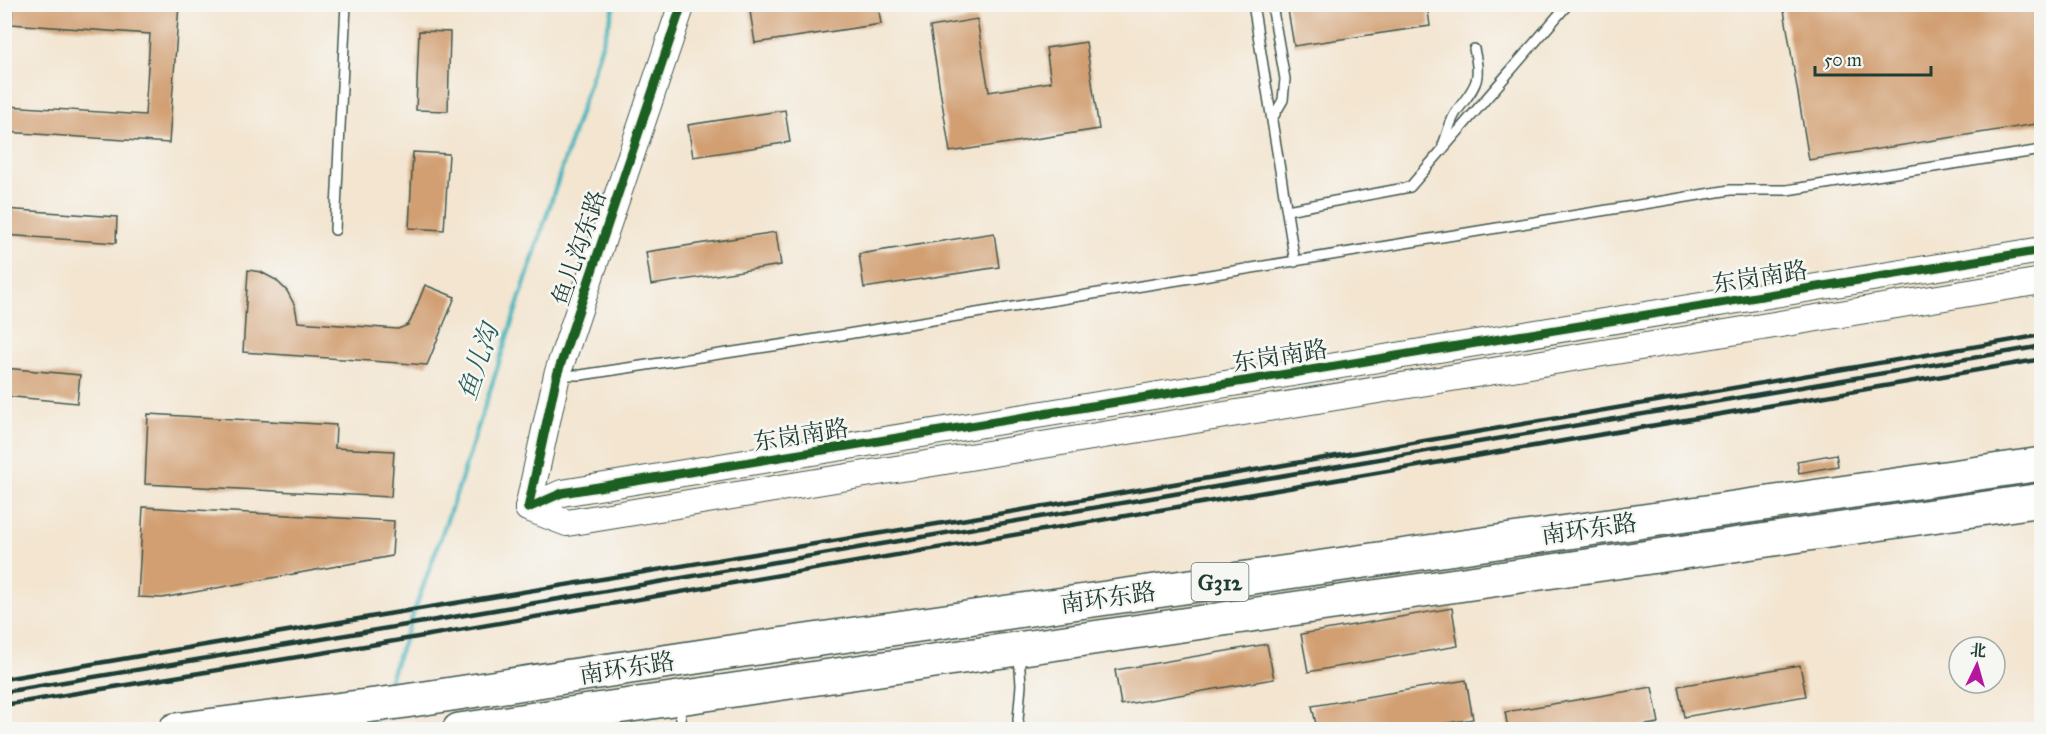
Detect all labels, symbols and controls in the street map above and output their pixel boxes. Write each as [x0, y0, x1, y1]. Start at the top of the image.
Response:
scale bar [1815, 39, 1930, 77]
text: 50 m [1824, 49, 1862, 71]
street label: 鱼儿沟东路 [545, 186, 613, 310]
street label: 东岗南路 [1710, 255, 1810, 299]
water label: 鱼儿沟 [451, 316, 507, 404]
street label: 东岗南路 [1230, 334, 1330, 378]
street label: 东岗南路 [751, 413, 851, 457]
street label: 南环东路 [1539, 507, 1639, 551]
road number: G312 [1192, 563, 1248, 601]
street label: 南环东路 [1058, 576, 1158, 620]
north arrow [1947, 635, 2007, 695]
text: 北 [1969, 640, 1987, 661]
street label: 南环东路 [577, 646, 677, 690]

